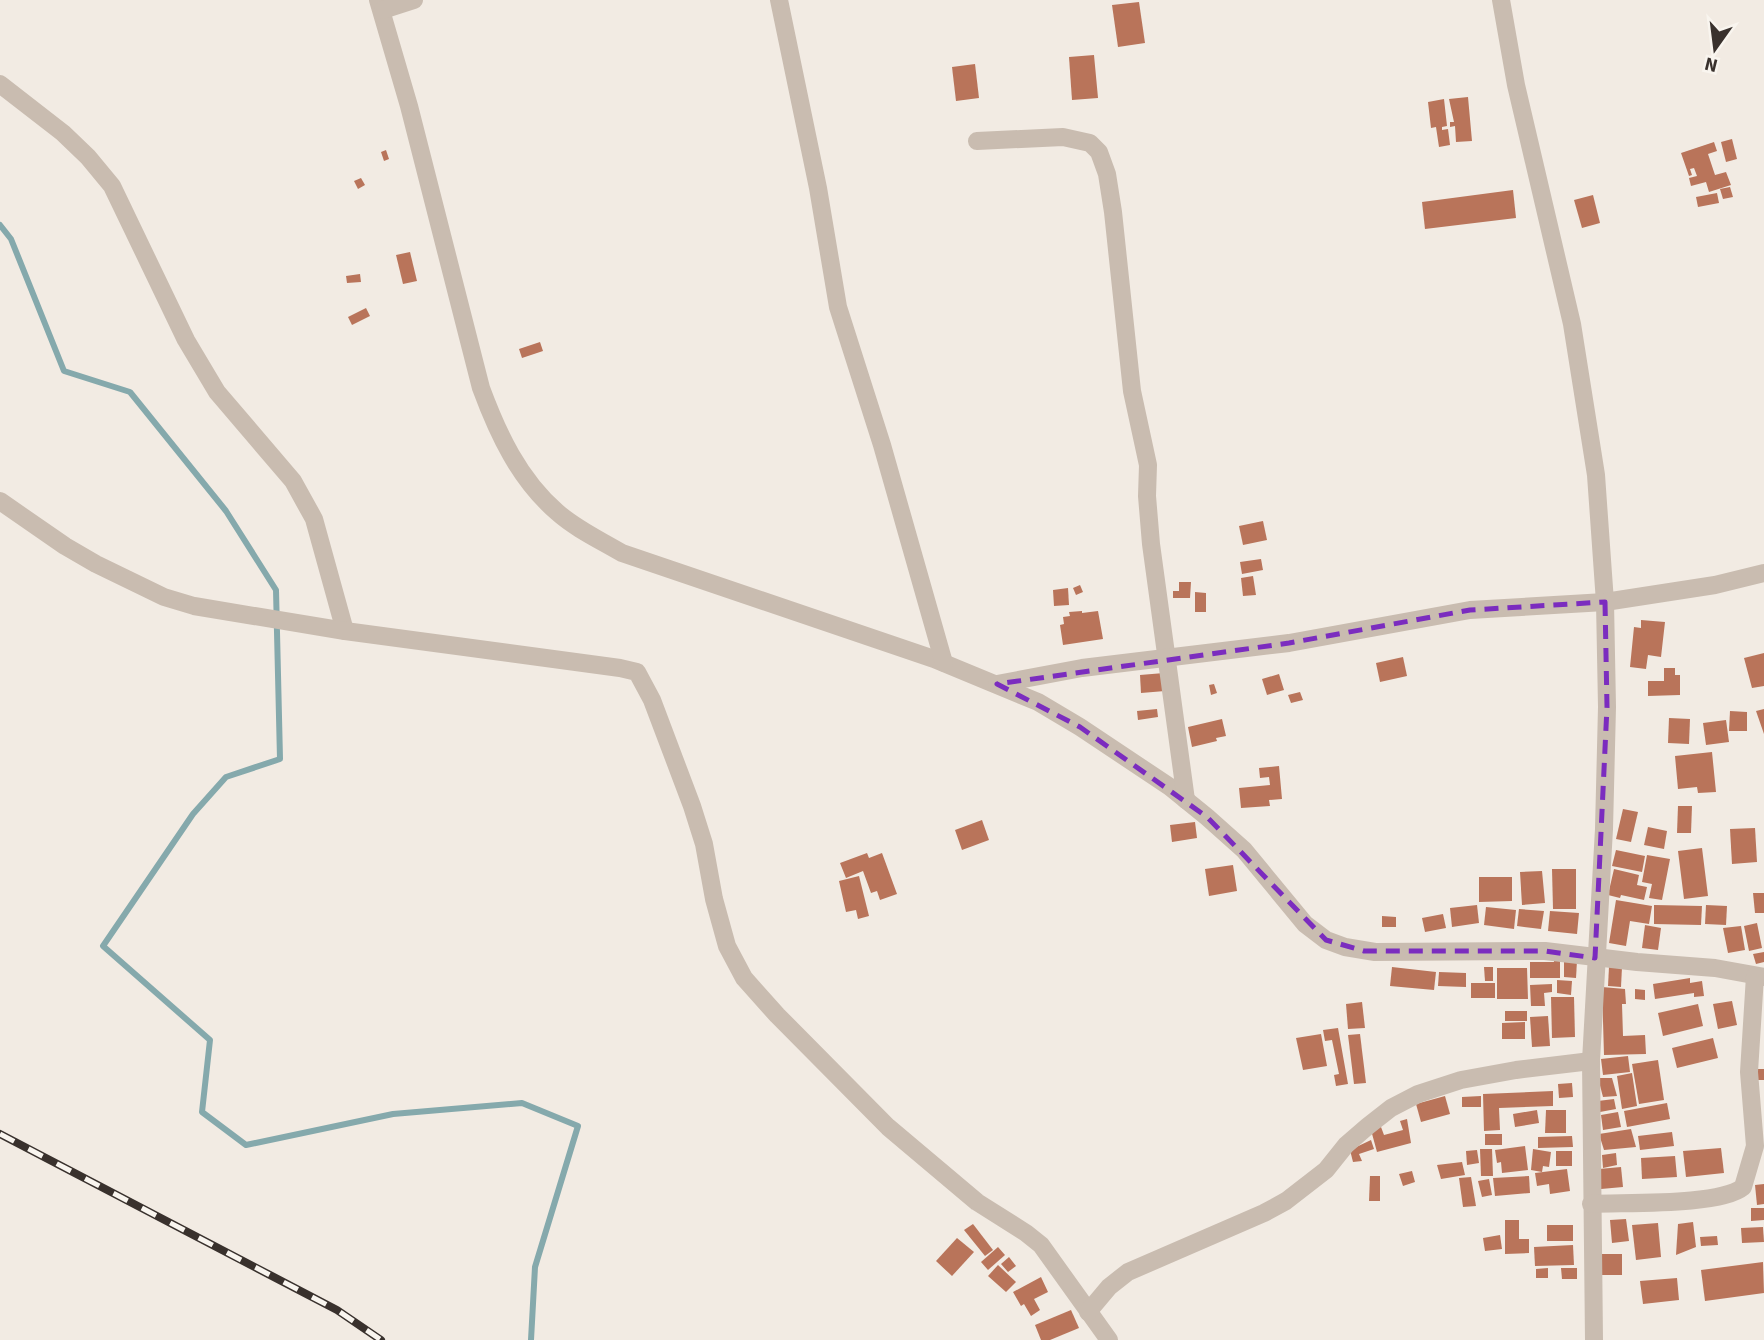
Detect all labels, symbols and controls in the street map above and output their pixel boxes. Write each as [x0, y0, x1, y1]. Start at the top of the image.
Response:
north arrow [1680, 14, 1750, 84]
text: N [1702, 49, 1721, 79]

